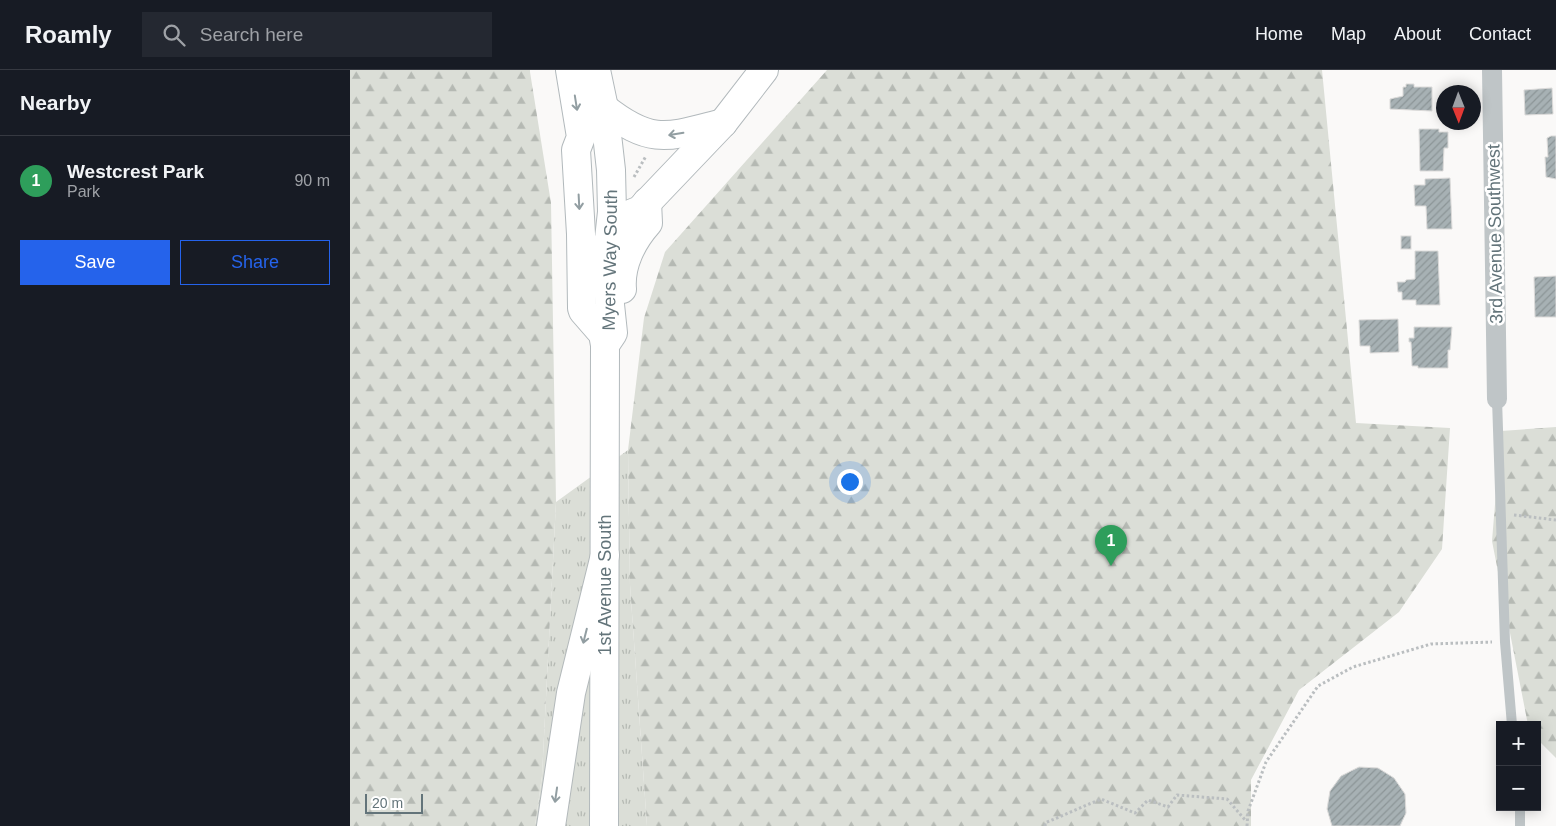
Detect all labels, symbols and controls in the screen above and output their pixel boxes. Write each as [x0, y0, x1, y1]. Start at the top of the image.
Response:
search box [142, 12, 492, 57]
text: Roamly [25, 21, 112, 48]
icon: search [160, 21, 188, 49]
text: Search here [200, 24, 303, 45]
text: Home [1255, 24, 1303, 44]
text: Map [1331, 24, 1366, 44]
text: About [1394, 24, 1441, 44]
text: Contact [1469, 24, 1531, 44]
north arrow [1436, 85, 1481, 130]
text: Nearby [20, 91, 91, 114]
one-way arrow [571, 95, 581, 111]
one-way arrow [668, 129, 684, 139]
street label: 3rd Avenue Southwest [1483, 144, 1507, 324]
text: Westcrest Park [67, 161, 204, 182]
text: 1 [32, 172, 40, 189]
text: 90 m [294, 172, 330, 189]
text: Park [67, 183, 100, 200]
street label: Myers Way South [599, 189, 621, 331]
one-way arrow [574, 194, 583, 210]
button: Save [20, 240, 170, 285]
button: Share [180, 240, 330, 285]
your location [837, 469, 863, 495]
street label: 1st Avenue South [595, 515, 615, 655]
pin: 1 [1095, 525, 1127, 566]
one-way arrow [580, 627, 589, 643]
map controls [1496, 721, 1541, 811]
button: + [1496, 721, 1541, 766]
button: − [1496, 766, 1541, 811]
one-way arrow [551, 787, 561, 803]
scale bar [365, 791, 422, 814]
text: 20 m [372, 795, 403, 811]

